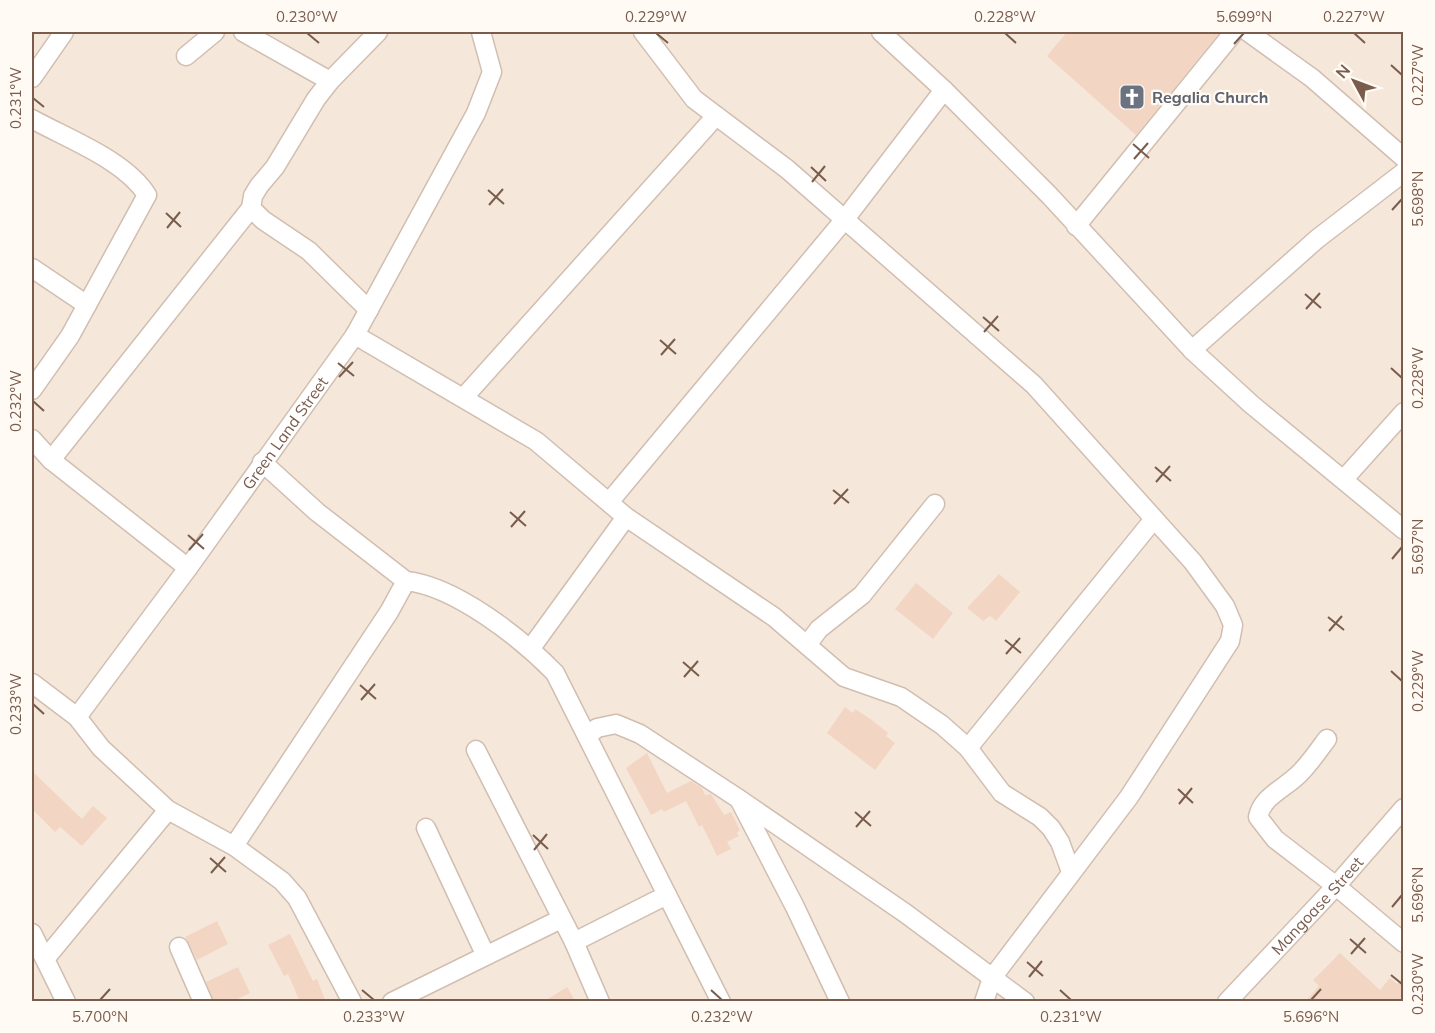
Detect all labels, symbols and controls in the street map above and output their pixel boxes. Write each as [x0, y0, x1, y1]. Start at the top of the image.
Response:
text: 0.230°W [276, 7, 338, 26]
text: 0.229°W [625, 7, 687, 26]
text: 0.228°W [974, 7, 1036, 26]
text: 5.699°N [1216, 7, 1272, 26]
text: 0.227°W [1323, 7, 1385, 26]
text: 0.227°W [1408, 44, 1427, 106]
north arrow [1324, 51, 1384, 111]
text: N [1331, 60, 1354, 82]
text: 0.231°W [6, 67, 25, 129]
church icon: Regalia Church [1117, 82, 1147, 112]
place label: Regalia Church [1152, 87, 1268, 107]
text: 5.698°N [1408, 171, 1427, 227]
text: 0.228°W [1408, 347, 1427, 409]
text: 0.232°W [6, 370, 25, 432]
street label: Green Land Street [238, 372, 332, 493]
text: 5.697°N [1408, 519, 1427, 575]
text: 0.229°W [1408, 650, 1427, 712]
text: 0.233°W [6, 673, 25, 735]
street label: Mangoase Street [1267, 852, 1367, 959]
text: 5.696°N [1408, 867, 1427, 923]
text: 0.230°W [1408, 953, 1427, 1015]
text: 5.700°N [72, 1007, 128, 1026]
text: 0.233°W [343, 1007, 405, 1026]
text: 0.232°W [691, 1007, 753, 1026]
text: 0.231°W [1040, 1007, 1102, 1026]
text: 5.696°N [1283, 1007, 1339, 1026]

